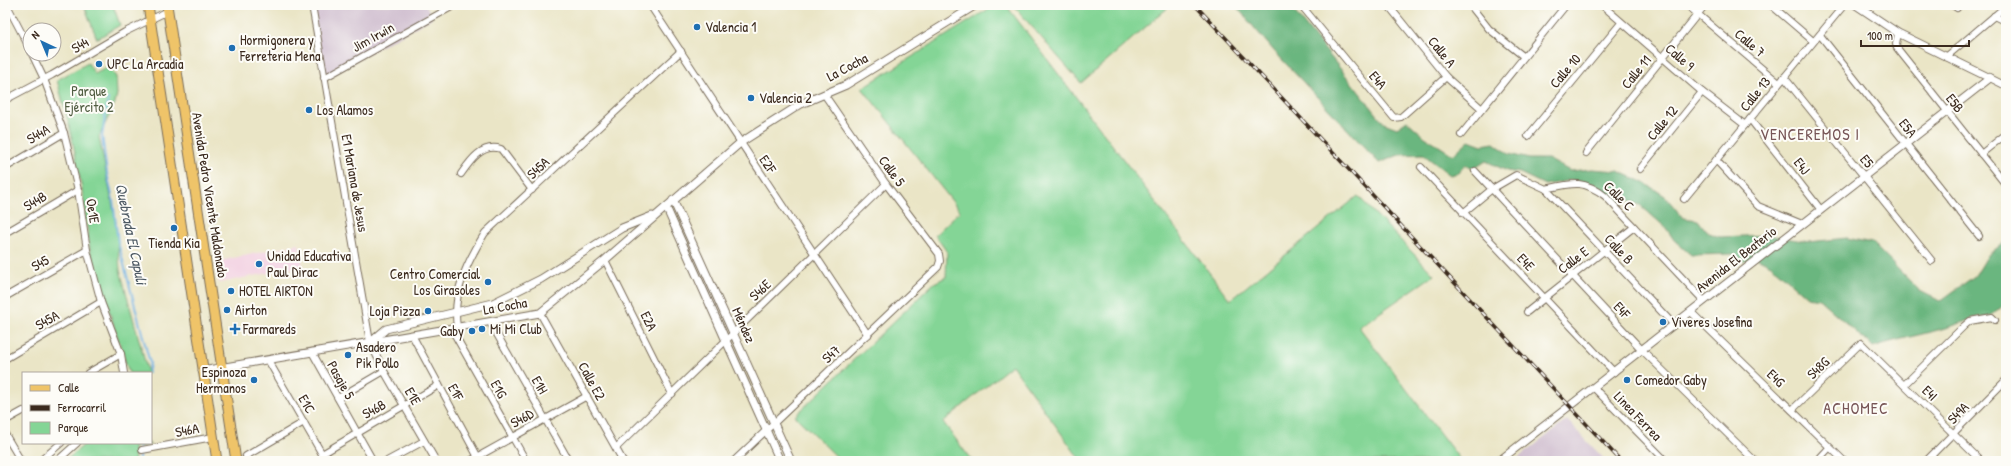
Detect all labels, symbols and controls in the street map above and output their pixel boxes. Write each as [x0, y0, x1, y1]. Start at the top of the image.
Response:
street label: Jim Irwin [348, 17, 397, 56]
place label: Valencia 1 [705, 17, 756, 36]
north arrow [22, 22, 62, 62]
marker: Valencia 1 [692, 22, 702, 32]
scale bar [1861, 22, 1969, 48]
street label: Calle 7 [1731, 24, 1770, 61]
text: 100 m [1867, 27, 1893, 44]
text: N [28, 28, 42, 42]
place label: Hormigonera y Ferreteria Mena [239, 30, 321, 65]
street label: S44 [68, 32, 92, 57]
street label: Calle A [1424, 32, 1461, 71]
street label: Calle 9 [1662, 39, 1699, 75]
marker: Hormigonera y Ferreteria Mena [227, 43, 237, 53]
street label: La Cocha [823, 48, 871, 85]
street label: Calle 10 [1545, 50, 1585, 92]
street label: Calle 11 [1616, 51, 1655, 92]
place label: UPC La Arcadia [107, 54, 184, 73]
marker: UPC La Arcadia [94, 59, 104, 69]
street label: E4A [1365, 67, 1392, 93]
street label: Calle 13 [1735, 72, 1774, 115]
park label: Parque Ejército 2 [64, 81, 114, 117]
place label: Valencia 2 [759, 88, 812, 107]
street label: E5B [1942, 89, 1969, 116]
marker: Valencia 2 [746, 93, 756, 103]
place label: Los Alamos [317, 100, 373, 119]
street label: Calle 12 [1642, 101, 1682, 144]
marker: Los Alamos [304, 105, 314, 115]
street label: Avenida Pedro Vicente Maldonado [188, 111, 233, 279]
street label: E5A [1895, 114, 1922, 141]
street label: S44A [23, 119, 53, 148]
district label: VENCEREMOS I [1760, 123, 1860, 145]
street label: E1 Mariana de Jesus [338, 133, 373, 233]
street label: E5 [1856, 150, 1879, 171]
street label: E2F [756, 151, 782, 177]
street label: Calle 5 [875, 151, 910, 190]
street label: S45A [522, 152, 553, 183]
street label: E4J [1790, 153, 1815, 178]
street label: Calle C [1600, 176, 1639, 215]
water label: Quebrada El Capuli [111, 181, 153, 288]
street label: S44B [20, 186, 50, 215]
street label: Oe1E [82, 197, 105, 225]
street label: Avenida El Beaterio [1691, 221, 1780, 296]
marker: Tienda Kia [169, 223, 179, 233]
street label: Calle B [1600, 229, 1638, 268]
place label: Tienda Kia [148, 233, 200, 252]
street label: Calle E [1553, 242, 1592, 278]
place label: Unidad Educativa Paul Dirac [267, 246, 352, 281]
street label: E4E [1513, 249, 1539, 275]
street label: S45 [27, 250, 52, 275]
marker: Unidad Educativa Paul Dirac [254, 259, 264, 269]
place label: Centro Comercial Los Girasoles [390, 264, 480, 299]
street label: S46E [745, 275, 775, 305]
marker: Centro Comercial Los Girasoles [483, 277, 493, 287]
place label: HOTEL AIRTON [239, 281, 313, 300]
marker: HOTEL AIRTON [226, 286, 236, 296]
street label: La Cocha [482, 292, 529, 319]
street label: E4F [1610, 297, 1636, 323]
place label: Airton [235, 300, 267, 319]
place label: Loja Pizza [370, 301, 420, 321]
street label: Méndez [728, 304, 761, 346]
street label: S45A [31, 305, 62, 334]
marker: Airton [222, 305, 232, 315]
marker: Loja Pizza [423, 306, 433, 316]
street label: E2A [637, 308, 662, 334]
place label: Viveres Josefina [1671, 312, 1752, 331]
marker: Viveres Josefina [1658, 317, 1668, 327]
place label: Farmareds [242, 319, 296, 338]
place label: Mi Mi Club [490, 319, 542, 338]
place label: Gaby [440, 321, 464, 341]
marker: Farmareds [230, 324, 240, 334]
marker: Mi Mi Club [477, 324, 487, 334]
marker: Gaby [467, 326, 477, 336]
place label: Asadero Pik Pollo [356, 337, 399, 372]
street label: S47 [817, 340, 844, 367]
marker: Asadero Pik Pollo [343, 350, 353, 360]
street label: S48G [1802, 352, 1833, 383]
street label: Pasaje 5 [322, 357, 360, 403]
street label: Calle E2 [574, 358, 611, 404]
place label: Espinoza Hermanos [196, 362, 247, 397]
street label: E4G [1763, 364, 1790, 391]
place label: Comedor Gaby [1635, 370, 1707, 390]
legend [22, 372, 152, 444]
street label: E1H [528, 372, 553, 398]
marker: Espinoza Hermanos [249, 375, 259, 385]
marker: Comedor Gaby [1622, 375, 1632, 385]
street label: E1G [487, 376, 512, 401]
text: Calle [58, 379, 79, 396]
street label: E1F [444, 380, 469, 404]
street label: E4I [1918, 381, 1942, 405]
street label: E1E [401, 383, 426, 408]
street label: Linea Ferrea [1610, 387, 1667, 445]
street label: E1C [294, 391, 321, 417]
street label: S46B [358, 394, 389, 423]
district label: ACHOMEC [1823, 397, 1889, 419]
street label: S49A [1943, 397, 1973, 428]
text: Ferrocarril [57, 399, 107, 416]
street label: S46D [507, 403, 537, 432]
street label: S46A [173, 418, 201, 441]
text: Parque [58, 419, 88, 436]

